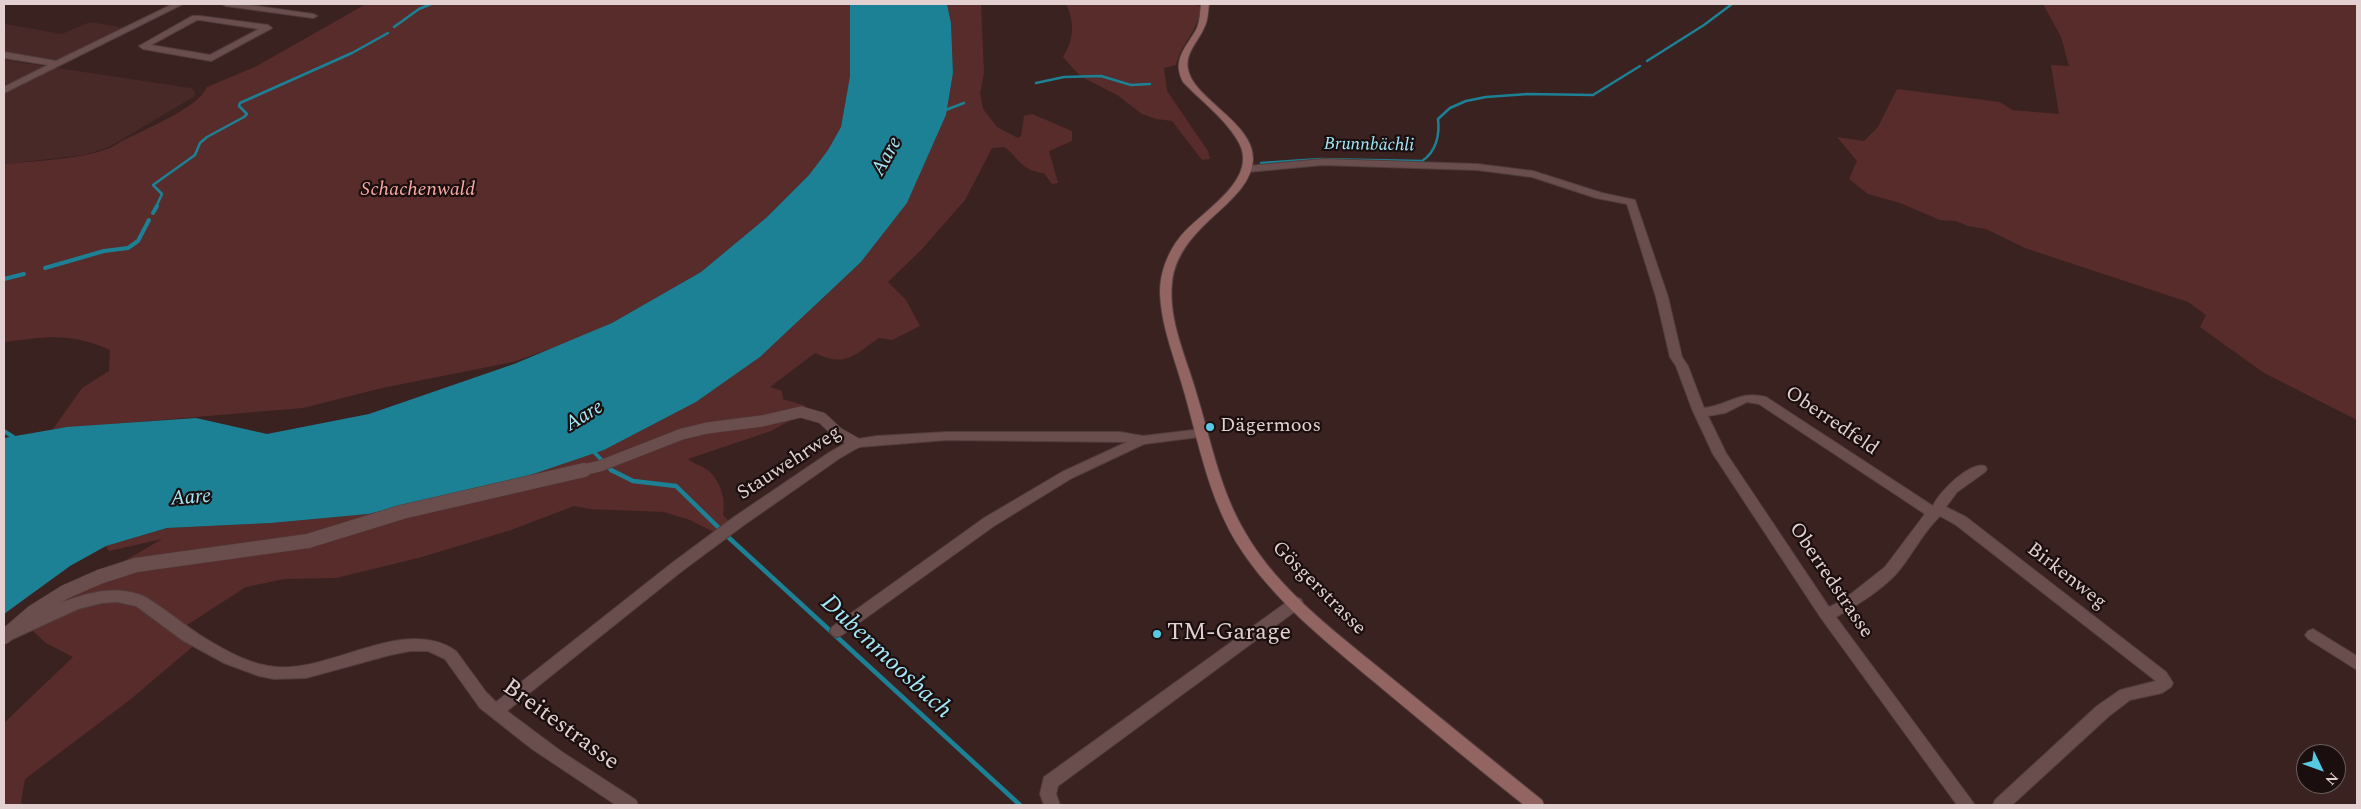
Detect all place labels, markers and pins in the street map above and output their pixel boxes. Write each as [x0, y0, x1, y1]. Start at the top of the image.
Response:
place label: Dägermoos [1220, 415, 1321, 439]
marker: Dägermoos [1204, 421, 1216, 433]
place label: TM-Garage [1167, 620, 1291, 648]
marker: TM-Garage [1151, 628, 1163, 640]

